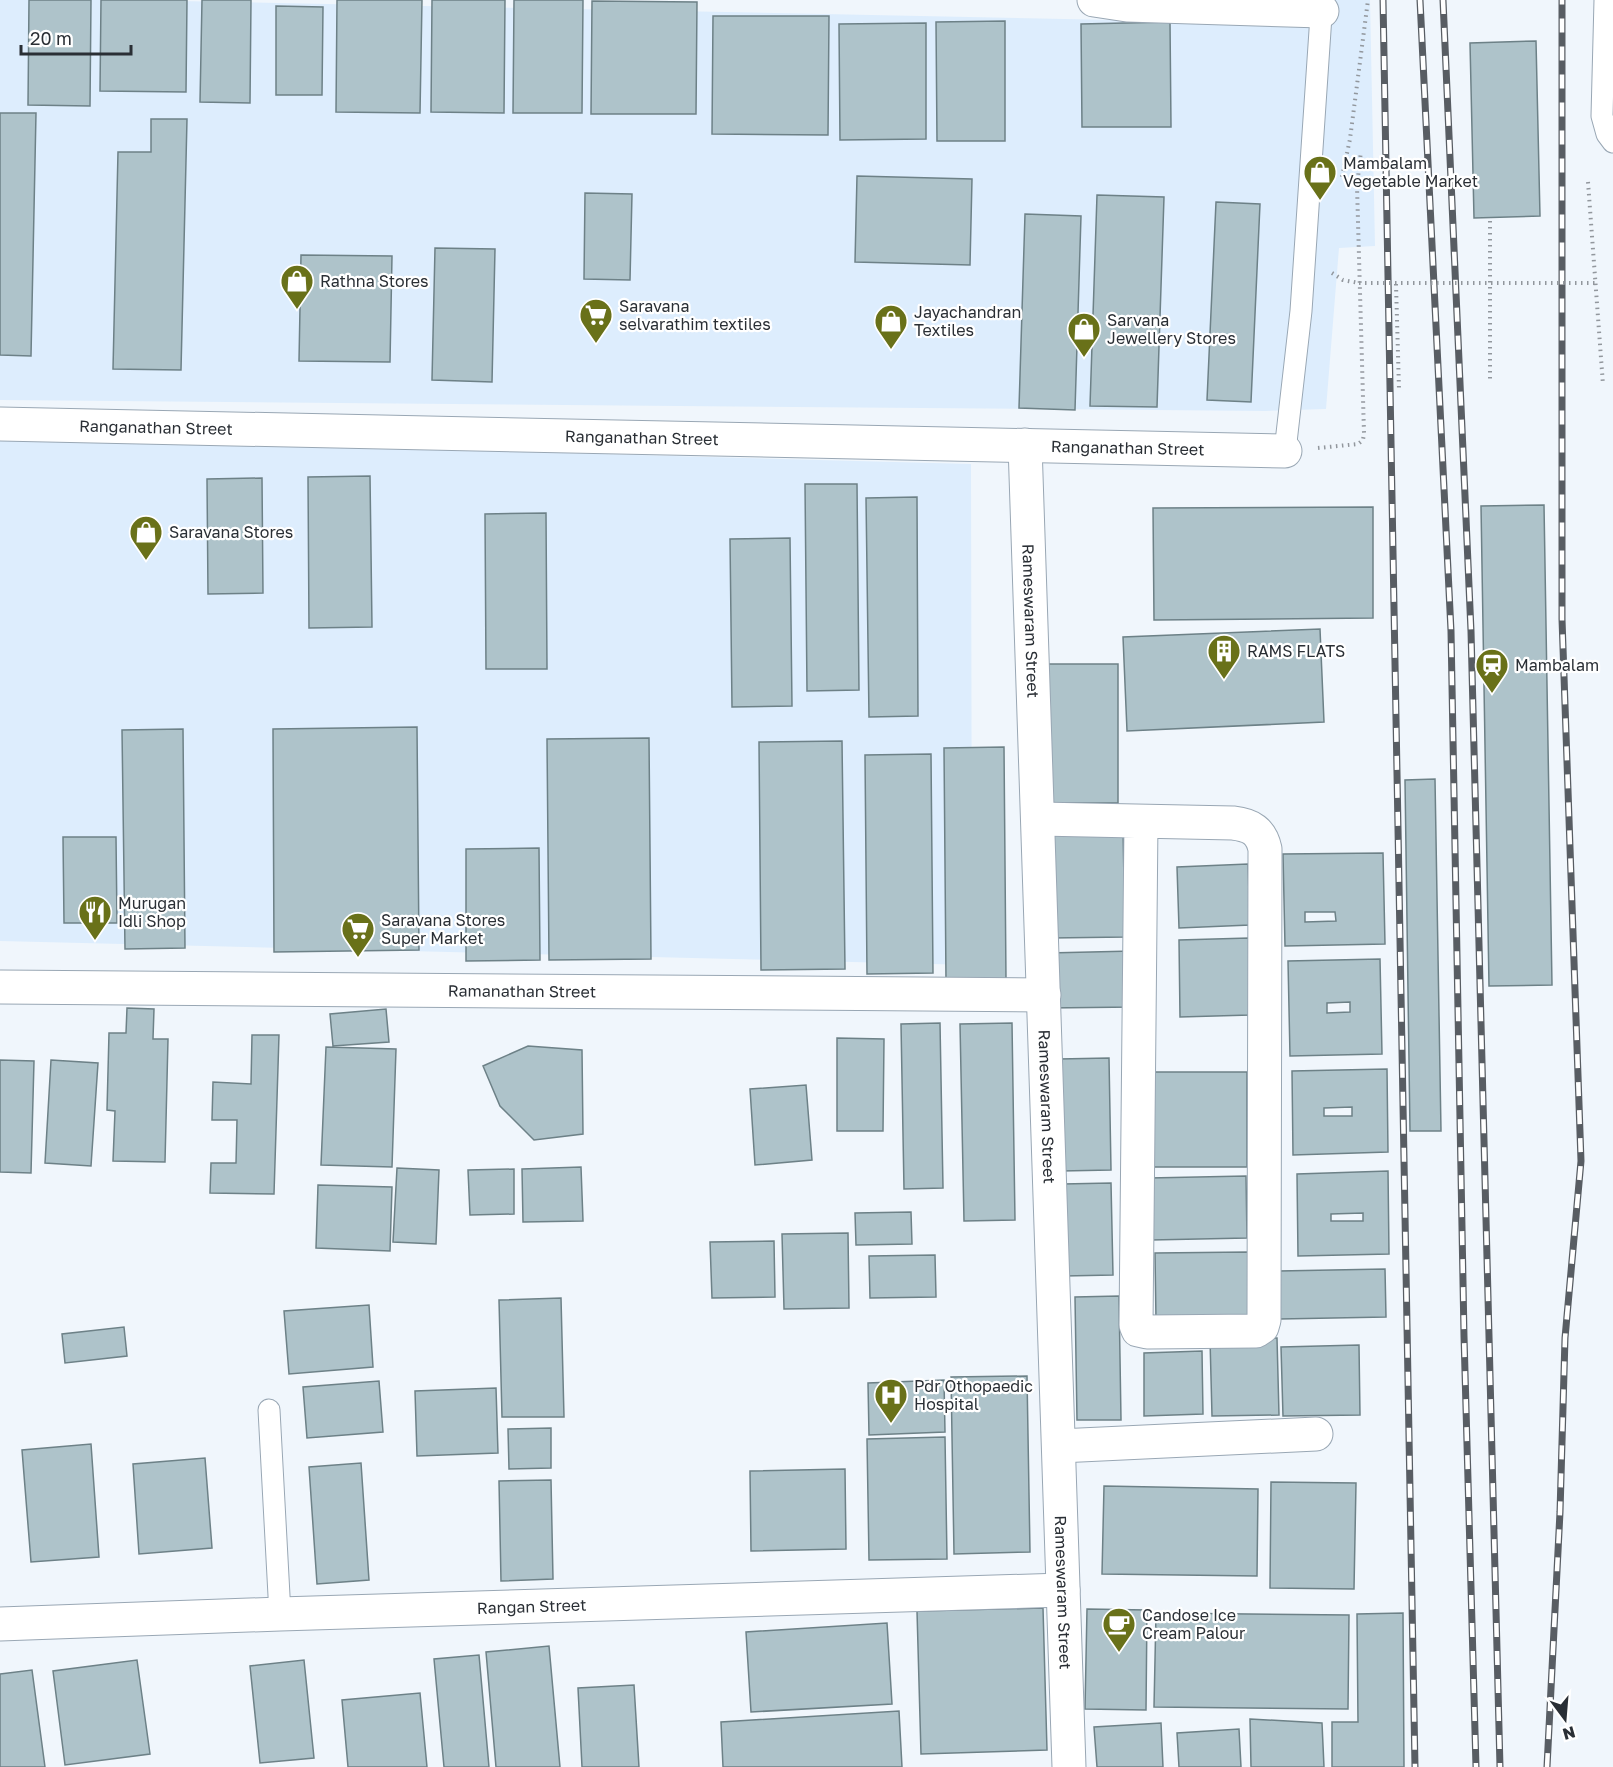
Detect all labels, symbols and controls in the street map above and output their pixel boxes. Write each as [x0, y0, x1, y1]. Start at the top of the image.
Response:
scale bar [21, 18, 130, 56]
text: 20 m [30, 27, 72, 49]
place label: Mambalam Vegetable Market [1343, 153, 1478, 191]
shop icon: Mambalam Vegetable Market [1302, 154, 1338, 201]
shop icon: Rathna Stores [279, 263, 315, 310]
place label: Rathna Stores [320, 271, 428, 291]
place label: Saravana selvarathim textiles [619, 296, 771, 334]
supermarket icon: Saravana selvarathim textiles [578, 297, 614, 344]
place label: Jayachandran Textiles [914, 302, 1021, 340]
shop icon: Jayachandran Textiles [873, 303, 909, 350]
place label: Sarvana Jewellery Stores [1107, 310, 1236, 348]
shop icon: Sarvana Jewellery Stores [1066, 311, 1102, 358]
street label: Ranganathan Street [79, 416, 233, 439]
street label: Ranganathan Street [565, 426, 719, 449]
street label: Ranganathan Street [1051, 436, 1205, 459]
shop icon: Saravana Stores [128, 514, 164, 561]
place label: Saravana Stores [169, 522, 293, 542]
street label: Rameswaram Street [1018, 544, 1043, 698]
building icon: RAMS FLATS [1206, 633, 1242, 680]
place label: RAMS FLATS [1247, 641, 1345, 661]
station icon: Mambalam [1474, 647, 1510, 694]
place label: Mambalam [1515, 655, 1599, 675]
place label: Murugan Idli Shop [118, 893, 186, 931]
restaurant icon: Murugan Idli Shop [77, 894, 113, 941]
place label: Saravana Stores Super Market [381, 910, 505, 948]
supermarket icon: Saravana Stores Super Market [340, 911, 376, 958]
street label: Ramanathan Street [448, 980, 596, 1002]
street label: Rameswaram Street [1034, 1029, 1060, 1184]
place label: Pdr Othopaedic Hospital [914, 1376, 1033, 1414]
hospital icon: Pdr Othopaedic Hospital [873, 1377, 909, 1424]
street label: Rameswaram Street [1051, 1515, 1076, 1670]
street label: Rangan Street [477, 1595, 587, 1618]
place label: Candose Ice Cream Palour [1142, 1605, 1245, 1643]
cafe icon: Candose Ice Cream Palour [1101, 1606, 1137, 1653]
north arrow [1535, 1689, 1595, 1749]
text: N [1561, 1722, 1578, 1745]

